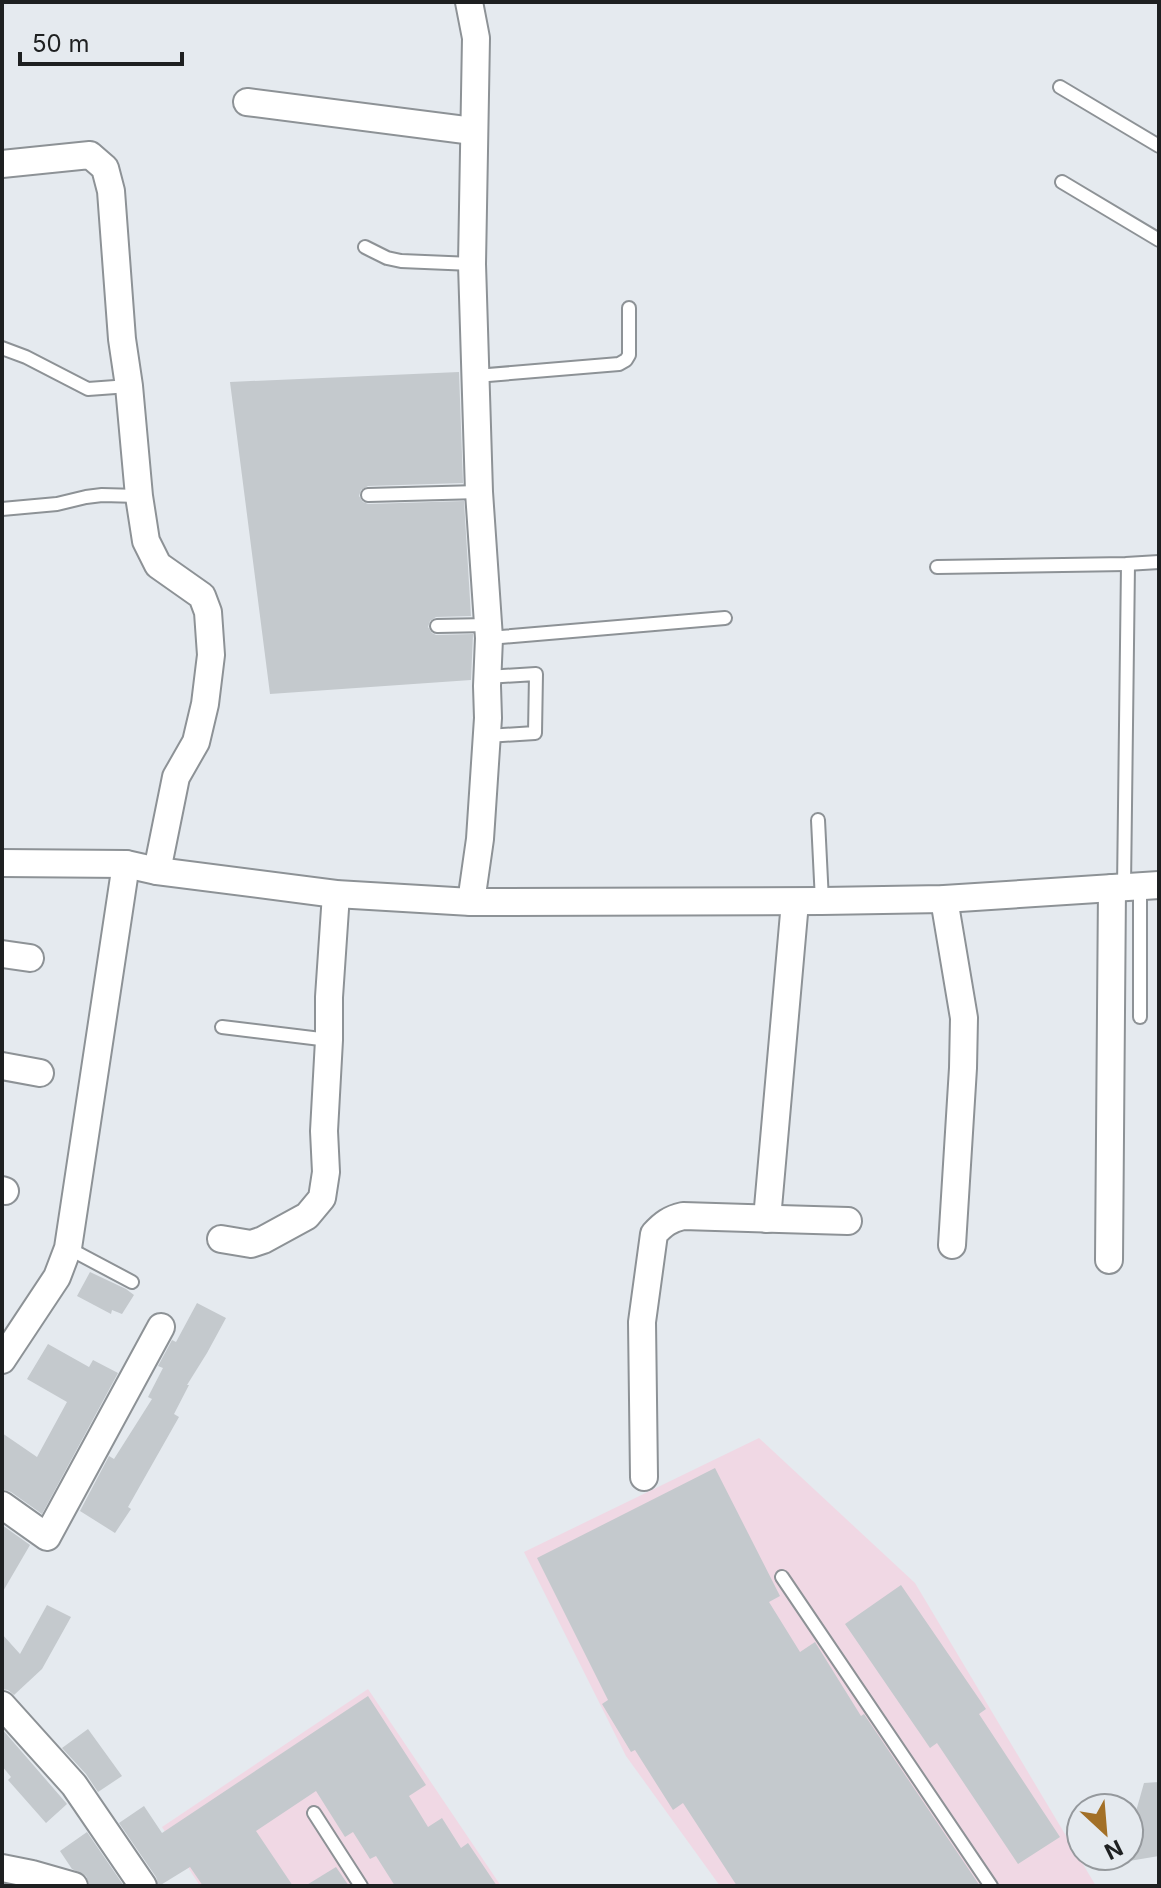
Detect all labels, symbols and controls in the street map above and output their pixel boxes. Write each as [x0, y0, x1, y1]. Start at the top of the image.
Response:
scale bar [20, 16, 182, 66]
text: 50 m [32, 29, 90, 58]
north arrow [1065, 1792, 1145, 1872]
text: N [1101, 1835, 1127, 1865]

